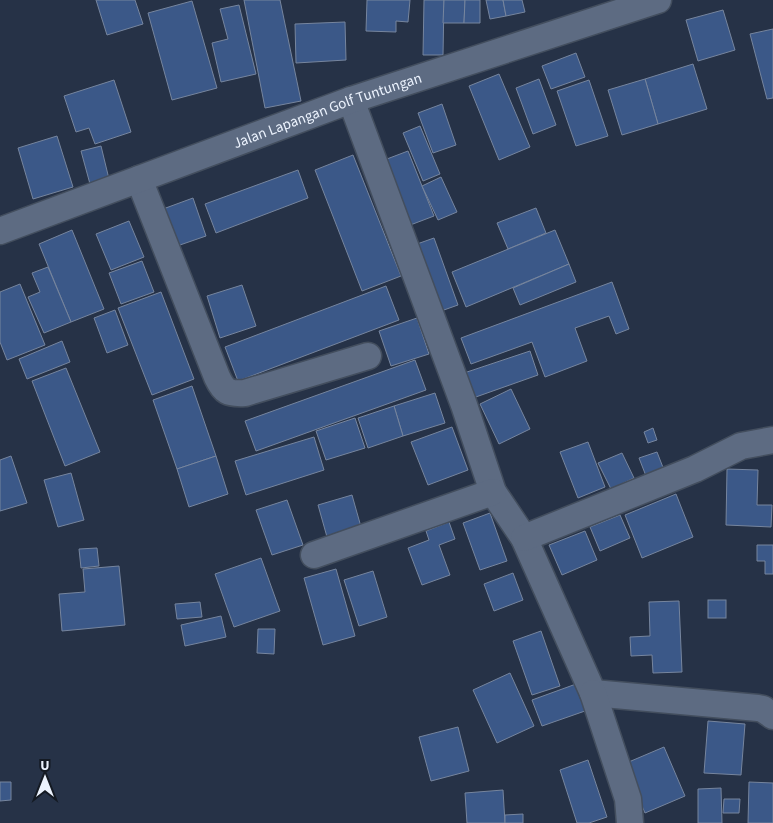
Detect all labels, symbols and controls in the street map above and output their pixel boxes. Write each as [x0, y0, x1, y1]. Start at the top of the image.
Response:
street label: Jalan Lapangan Golf Tuntungan [230, 67, 425, 154]
north arrow [20, 753, 70, 803]
text: U [40, 756, 50, 776]

